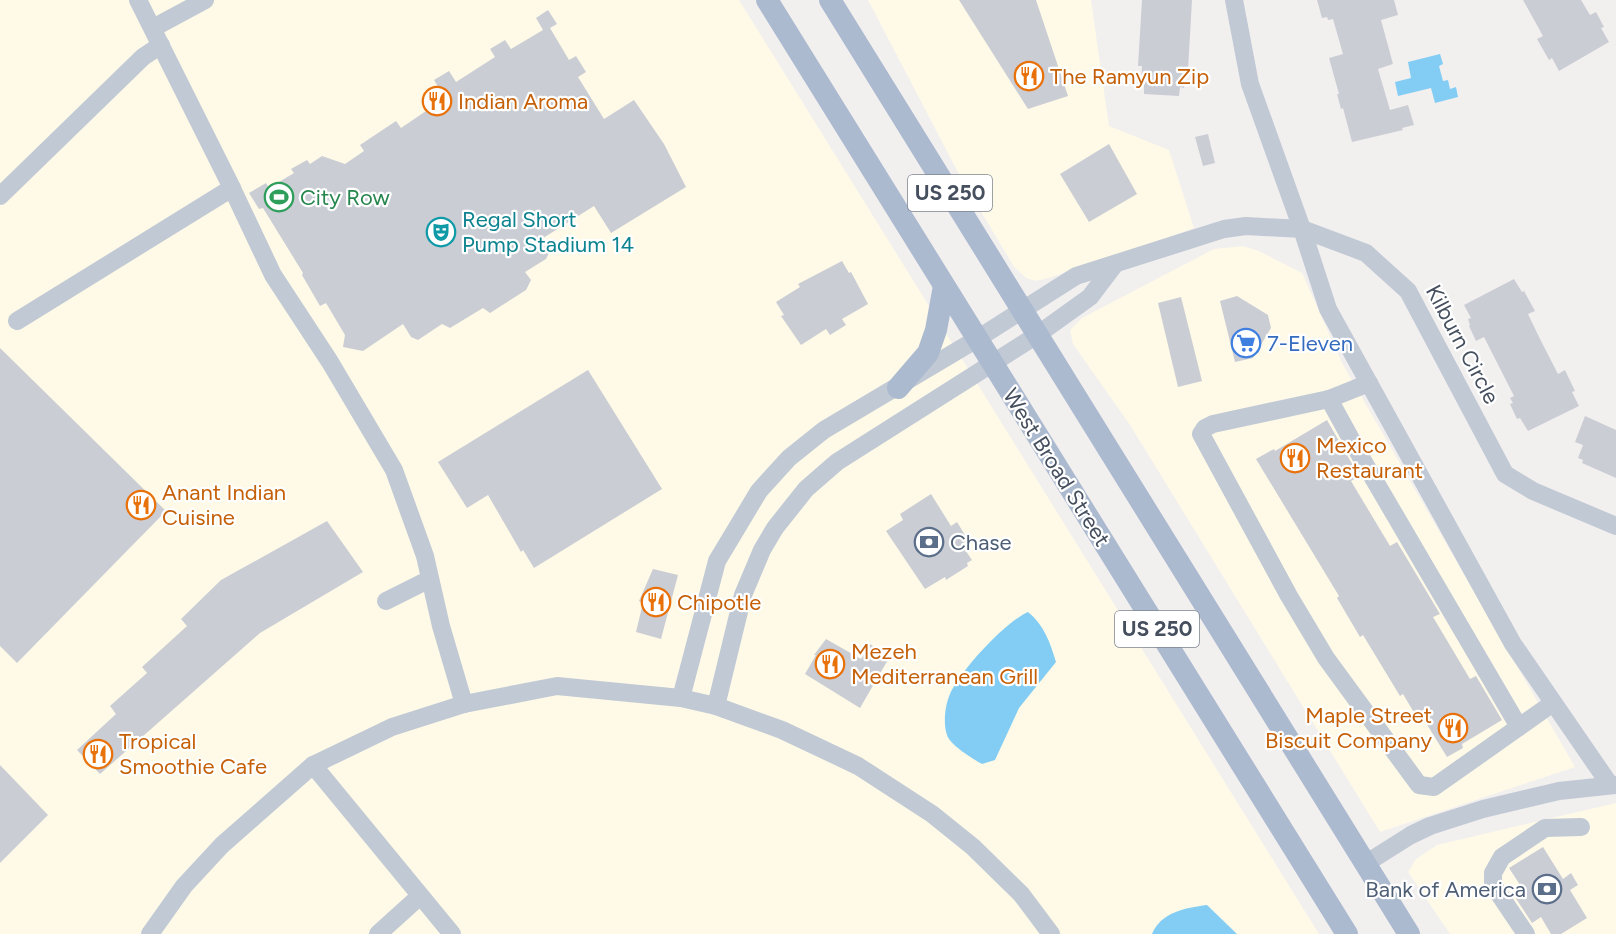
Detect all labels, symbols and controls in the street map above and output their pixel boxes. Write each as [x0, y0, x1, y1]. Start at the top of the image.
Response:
restaurant icon: The Ramyun Zip [1013, 60, 1045, 92]
place label: The Ramyun Zip [1050, 63, 1209, 90]
restaurant icon: Indian Aroma [421, 85, 453, 117]
place label: Indian Aroma [458, 88, 588, 115]
road number: US 250 [908, 175, 992, 211]
sports icon: City Row [263, 181, 295, 213]
place label: City Row [300, 184, 391, 211]
place label: Regal Short Pump Stadium 14 [462, 206, 634, 258]
theatre icon: Regal Short Pump Stadium 14 [425, 216, 457, 248]
street label: Kilburn Circle [1420, 280, 1505, 408]
supermarket icon: 7-Eleven [1230, 327, 1262, 359]
place label: 7-Eleven [1267, 330, 1353, 357]
street label: West Broad Street [997, 383, 1116, 551]
place label: Mexico Restaurant [1316, 432, 1423, 484]
restaurant icon: Mexico Restaurant [1279, 442, 1311, 474]
place label: Anant Indian Cuisine [162, 479, 286, 531]
restaurant icon: Anant Indian Cuisine [125, 489, 157, 521]
bank icon: Chase [913, 526, 945, 558]
place label: Chase [950, 529, 1012, 556]
restaurant icon: Chipotle [640, 586, 672, 618]
place label: Chipotle [677, 589, 761, 616]
road number: US 250 [1115, 611, 1199, 647]
place label: Mezeh Mediterranean Grill [851, 638, 1038, 690]
restaurant icon: Mezeh Mediterranean Grill [814, 648, 846, 680]
place label: Maple Street Biscuit Company [1265, 702, 1432, 754]
restaurant icon: Maple Street Biscuit Company [1437, 712, 1469, 744]
place label: Tropical Smoothie Cafe [119, 728, 267, 780]
restaurant icon: Tropical Smoothie Cafe [82, 738, 114, 770]
bank icon: Bank of America [1531, 873, 1563, 905]
place label: Bank of America [1365, 876, 1526, 903]

